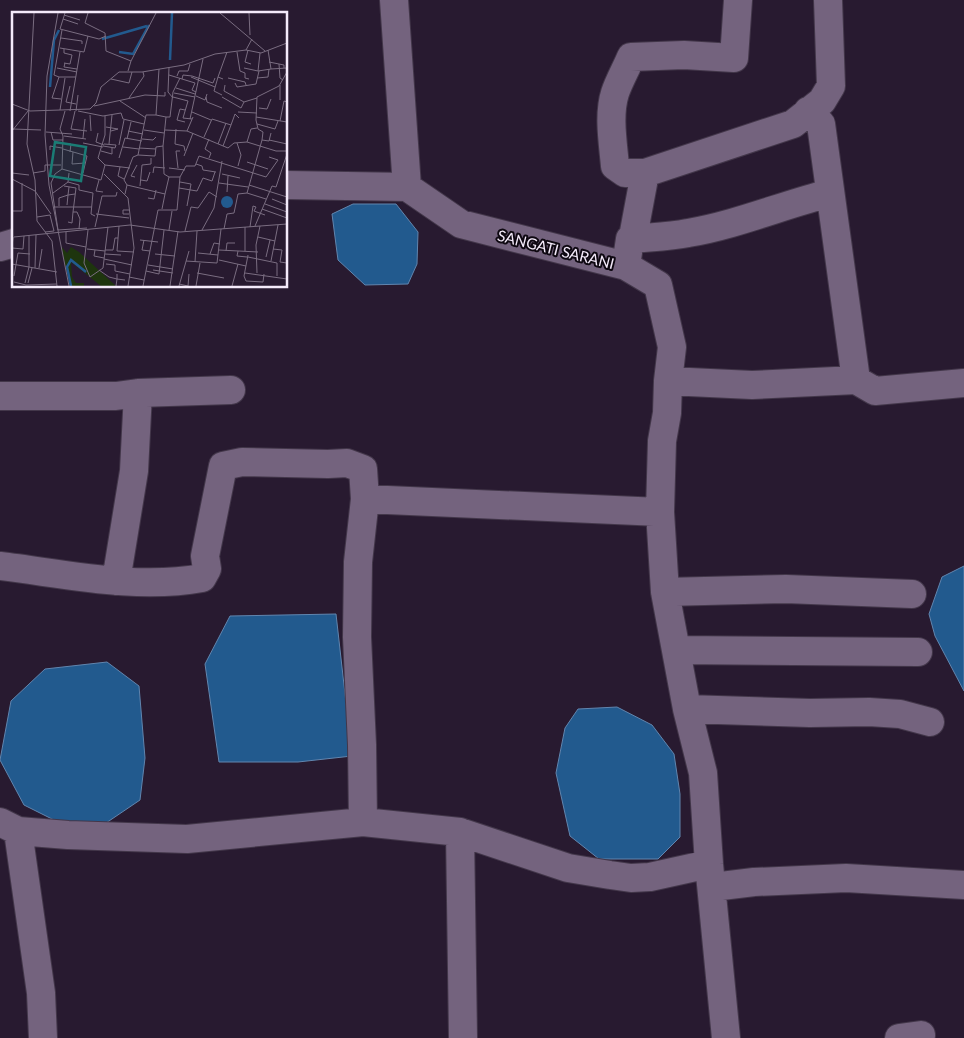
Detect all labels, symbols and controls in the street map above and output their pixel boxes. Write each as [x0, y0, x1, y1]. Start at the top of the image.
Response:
inset map [12, 12, 288, 288]
street label: SANGATI SARANI [496, 226, 616, 272]

